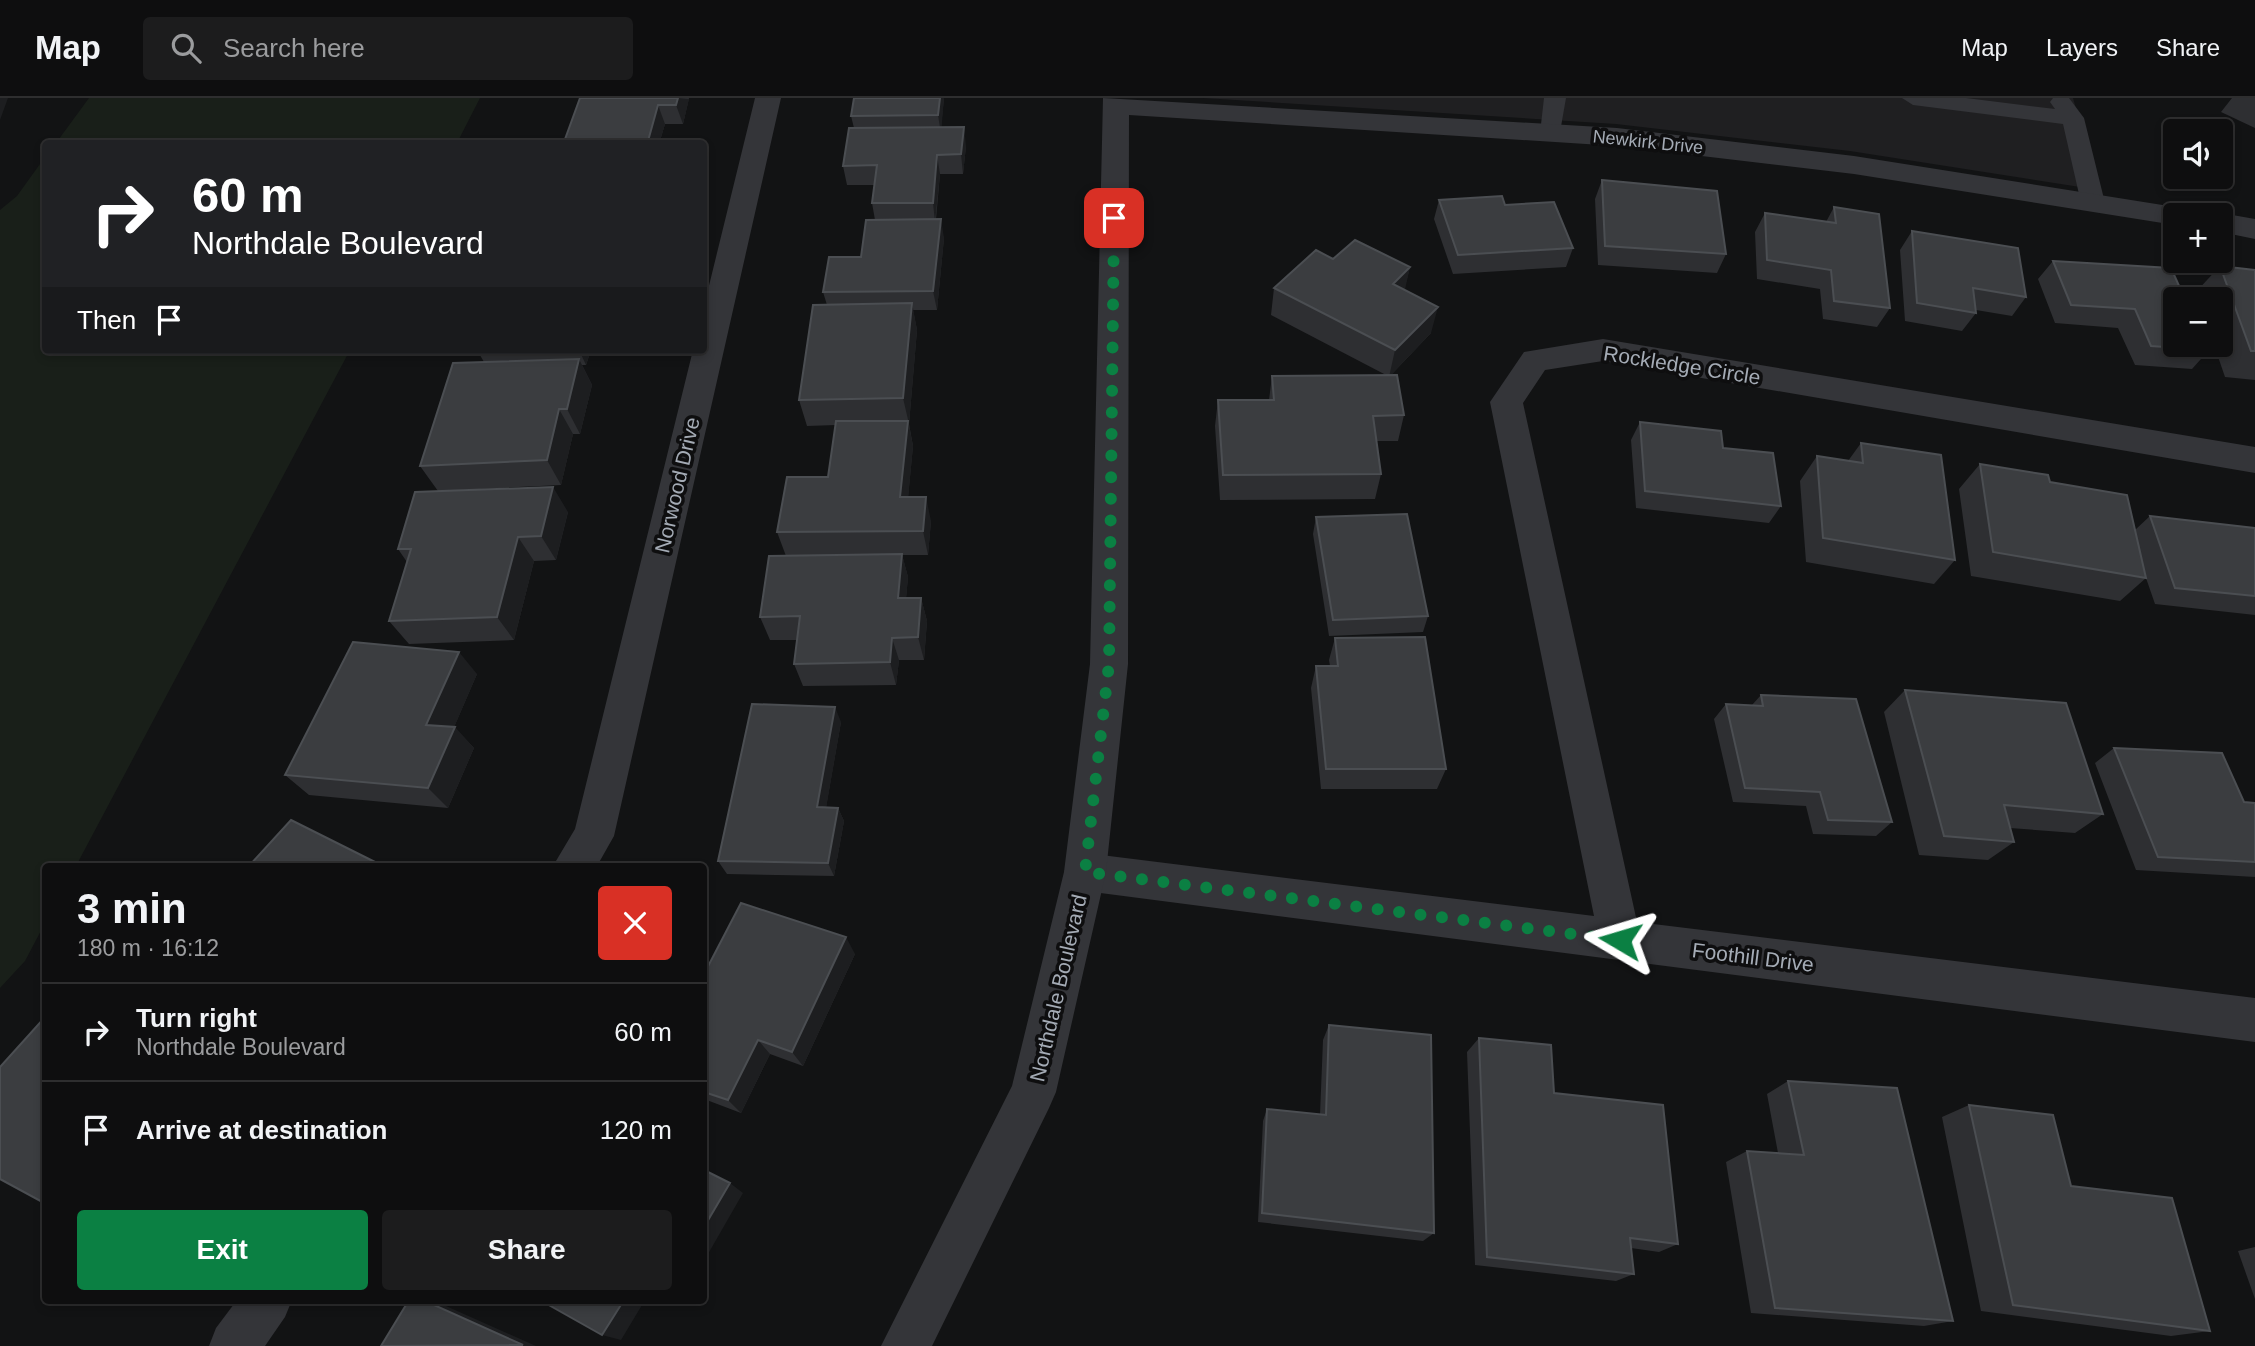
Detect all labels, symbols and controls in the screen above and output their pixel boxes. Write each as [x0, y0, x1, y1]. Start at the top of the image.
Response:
search box [143, 17, 633, 80]
text: Map [35, 29, 101, 66]
icon: search [167, 29, 205, 67]
text: Search here [223, 33, 365, 63]
text: Map [1961, 34, 2008, 61]
text: Layers [2046, 34, 2118, 61]
text: Share [2156, 34, 2220, 61]
map controls [2163, 119, 2233, 357]
button: sound [2163, 119, 2233, 189]
street label: Newkirk Drive [1592, 126, 1704, 158]
icon: right [77, 168, 168, 259]
text: 60 m [192, 168, 304, 222]
pin [1084, 188, 1144, 248]
icon: arrive [1095, 199, 1133, 237]
button: + [2163, 203, 2233, 273]
text: Northdale Boulevard [192, 225, 484, 261]
button: − [2163, 287, 2233, 357]
icon: arrive [150, 301, 188, 339]
text: Then [77, 305, 136, 335]
street label: Rockledge Circle [1602, 341, 1762, 389]
street label: Norwood Drive [650, 415, 704, 555]
text: 3 min [77, 885, 187, 932]
button: close [598, 886, 672, 960]
street label: Northdale Boulevard [1025, 892, 1091, 1084]
position arrow [1583, 903, 1657, 977]
text: 180 m · 16:12 [77, 935, 219, 961]
street label: Foothill Drive [1691, 938, 1815, 976]
text: Turn right [136, 1003, 257, 1033]
icon: right [77, 1013, 115, 1051]
text: 60 m [614, 1017, 672, 1047]
text: Northdale Boulevard [136, 1034, 346, 1060]
icon: arrive [77, 1111, 115, 1149]
text: Arrive at destination [136, 1115, 387, 1145]
text: 120 m [600, 1115, 672, 1145]
button: Exit [77, 1210, 368, 1290]
button: Share [382, 1210, 672, 1290]

